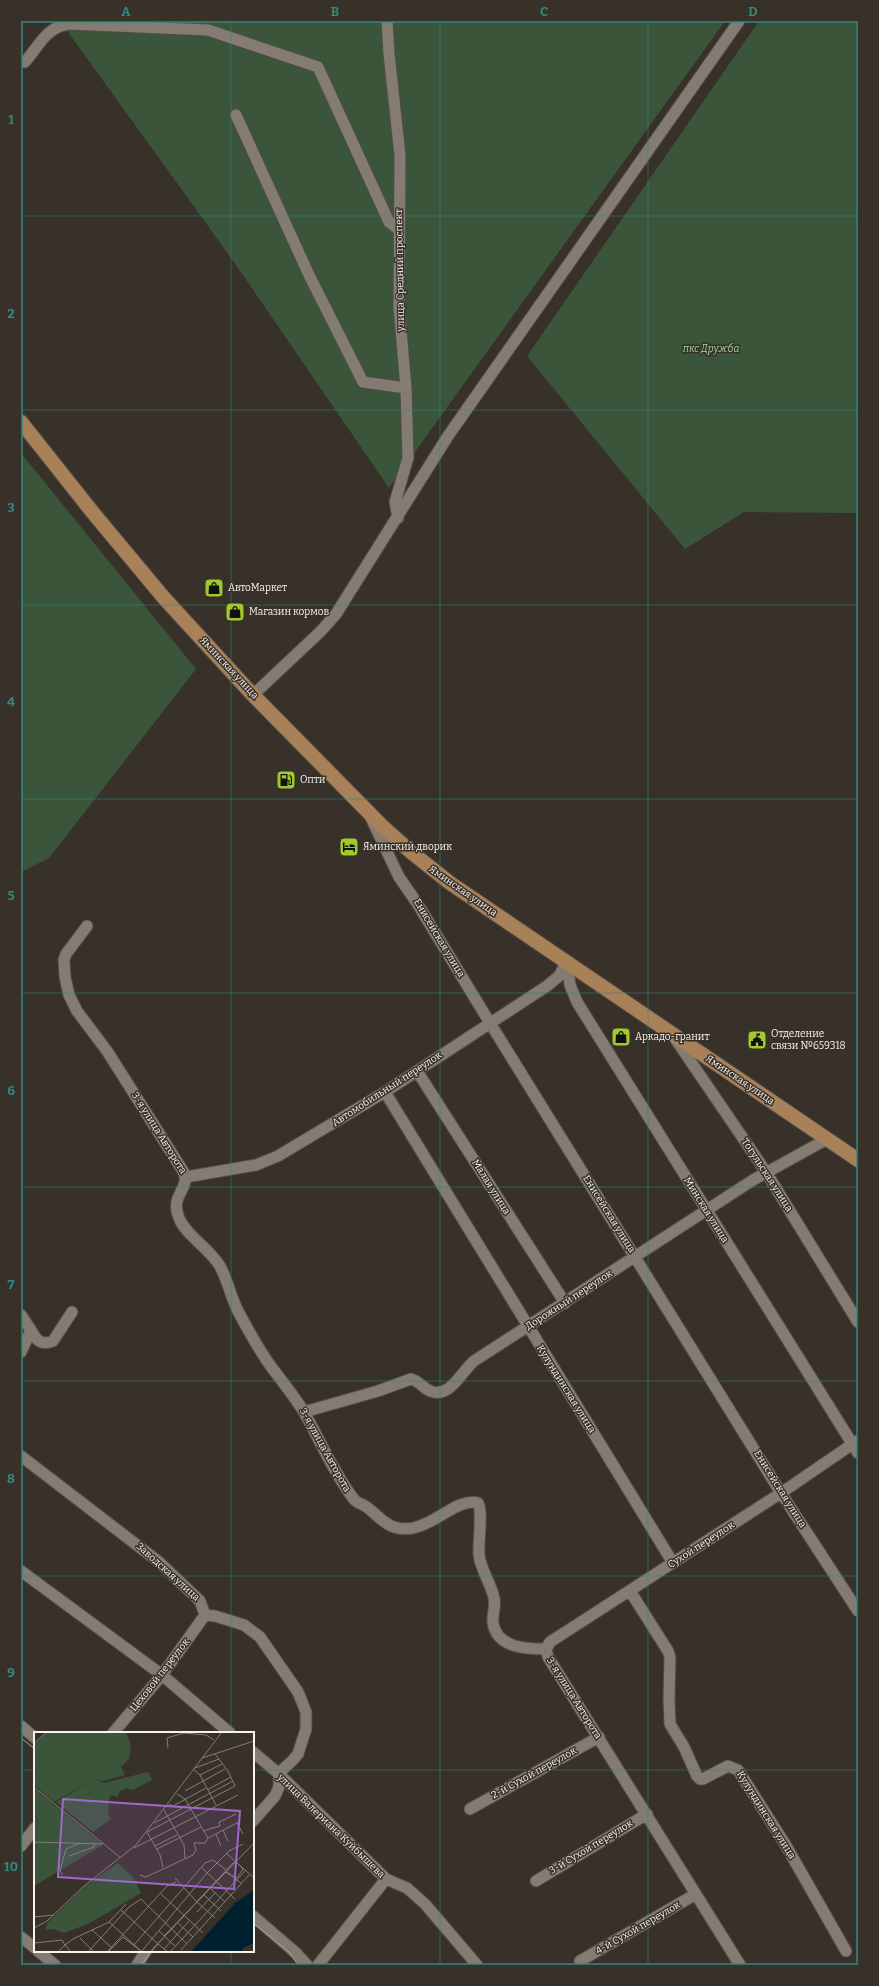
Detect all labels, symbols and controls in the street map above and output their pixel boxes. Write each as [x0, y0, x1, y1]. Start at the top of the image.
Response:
text: A [121, 4, 131, 19]
text: B [331, 4, 339, 19]
text: C [540, 4, 548, 19]
text: D [748, 4, 758, 19]
text: 1 [8, 112, 14, 127]
street label: улица Средний проспект [393, 208, 407, 333]
text: 2 [7, 306, 15, 321]
park label: пкс Дружба [682, 342, 739, 355]
text: 3 [7, 500, 15, 515]
shop icon: АвтоМаркет [203, 577, 225, 599]
place label: АвтоМаркет [228, 582, 287, 594]
shop icon: Магазин кормов [224, 601, 246, 623]
place label: Магазин кормов [249, 606, 330, 618]
street label: Яминская улица [197, 635, 261, 702]
text: 4 [7, 694, 15, 709]
fuel station icon: Опти [275, 769, 297, 791]
place label: Опти [300, 774, 326, 786]
hotel icon: Яминский дворик [338, 836, 360, 858]
place label: Яминский дворик [363, 841, 452, 853]
street label: Яминская улица [427, 863, 500, 919]
text: 5 [7, 888, 15, 903]
street label: Енисейская улица [411, 897, 467, 980]
shop icon: Аркадо-гранит [610, 1026, 632, 1048]
place label: Отделение связи №659318 [771, 1028, 845, 1052]
public building icon: Отделение связи №659318 [746, 1029, 768, 1051]
place label: Аркадо-гранит [635, 1031, 710, 1043]
street label: Автомобильный переулок [329, 1048, 444, 1129]
street label: Яминская улица [703, 1053, 777, 1108]
text: 6 [7, 1083, 15, 1098]
street label: 3-я улица Авторота [129, 1090, 189, 1176]
street label: Тогульская улица [739, 1136, 795, 1214]
street label: Малая улица [469, 1157, 513, 1217]
street label: Енисейская улица [580, 1173, 638, 1256]
street label: Минская улица [681, 1175, 731, 1246]
street label: Дорожный переулок [523, 1267, 615, 1333]
text: 7 [8, 1277, 15, 1292]
street label: Кулундинская улица [534, 1343, 598, 1436]
street label: 3-я улица Авторота [297, 1406, 353, 1494]
street label: Енисейская улица [751, 1448, 809, 1531]
text: 8 [7, 1471, 15, 1486]
street label: Сухой переулок [666, 1519, 737, 1571]
street label: Заводская улица [134, 1540, 203, 1604]
street label: Цеховой переулок [128, 1636, 192, 1714]
street label: 3-я улица Авторота [544, 1655, 604, 1741]
text: 9 [7, 1665, 15, 1680]
inset map [34, 1732, 254, 1952]
street label: 2-й Сухой переулок [489, 1745, 579, 1801]
street label: Кулундинская улица [734, 1769, 798, 1862]
street label: улица Валериана Куйбышева [274, 1770, 388, 1881]
street label: 3-й Сухой переулок [547, 1817, 635, 1877]
text: 10 [4, 1859, 18, 1874]
street label: 4-й Сухой переулок [594, 1899, 683, 1957]

